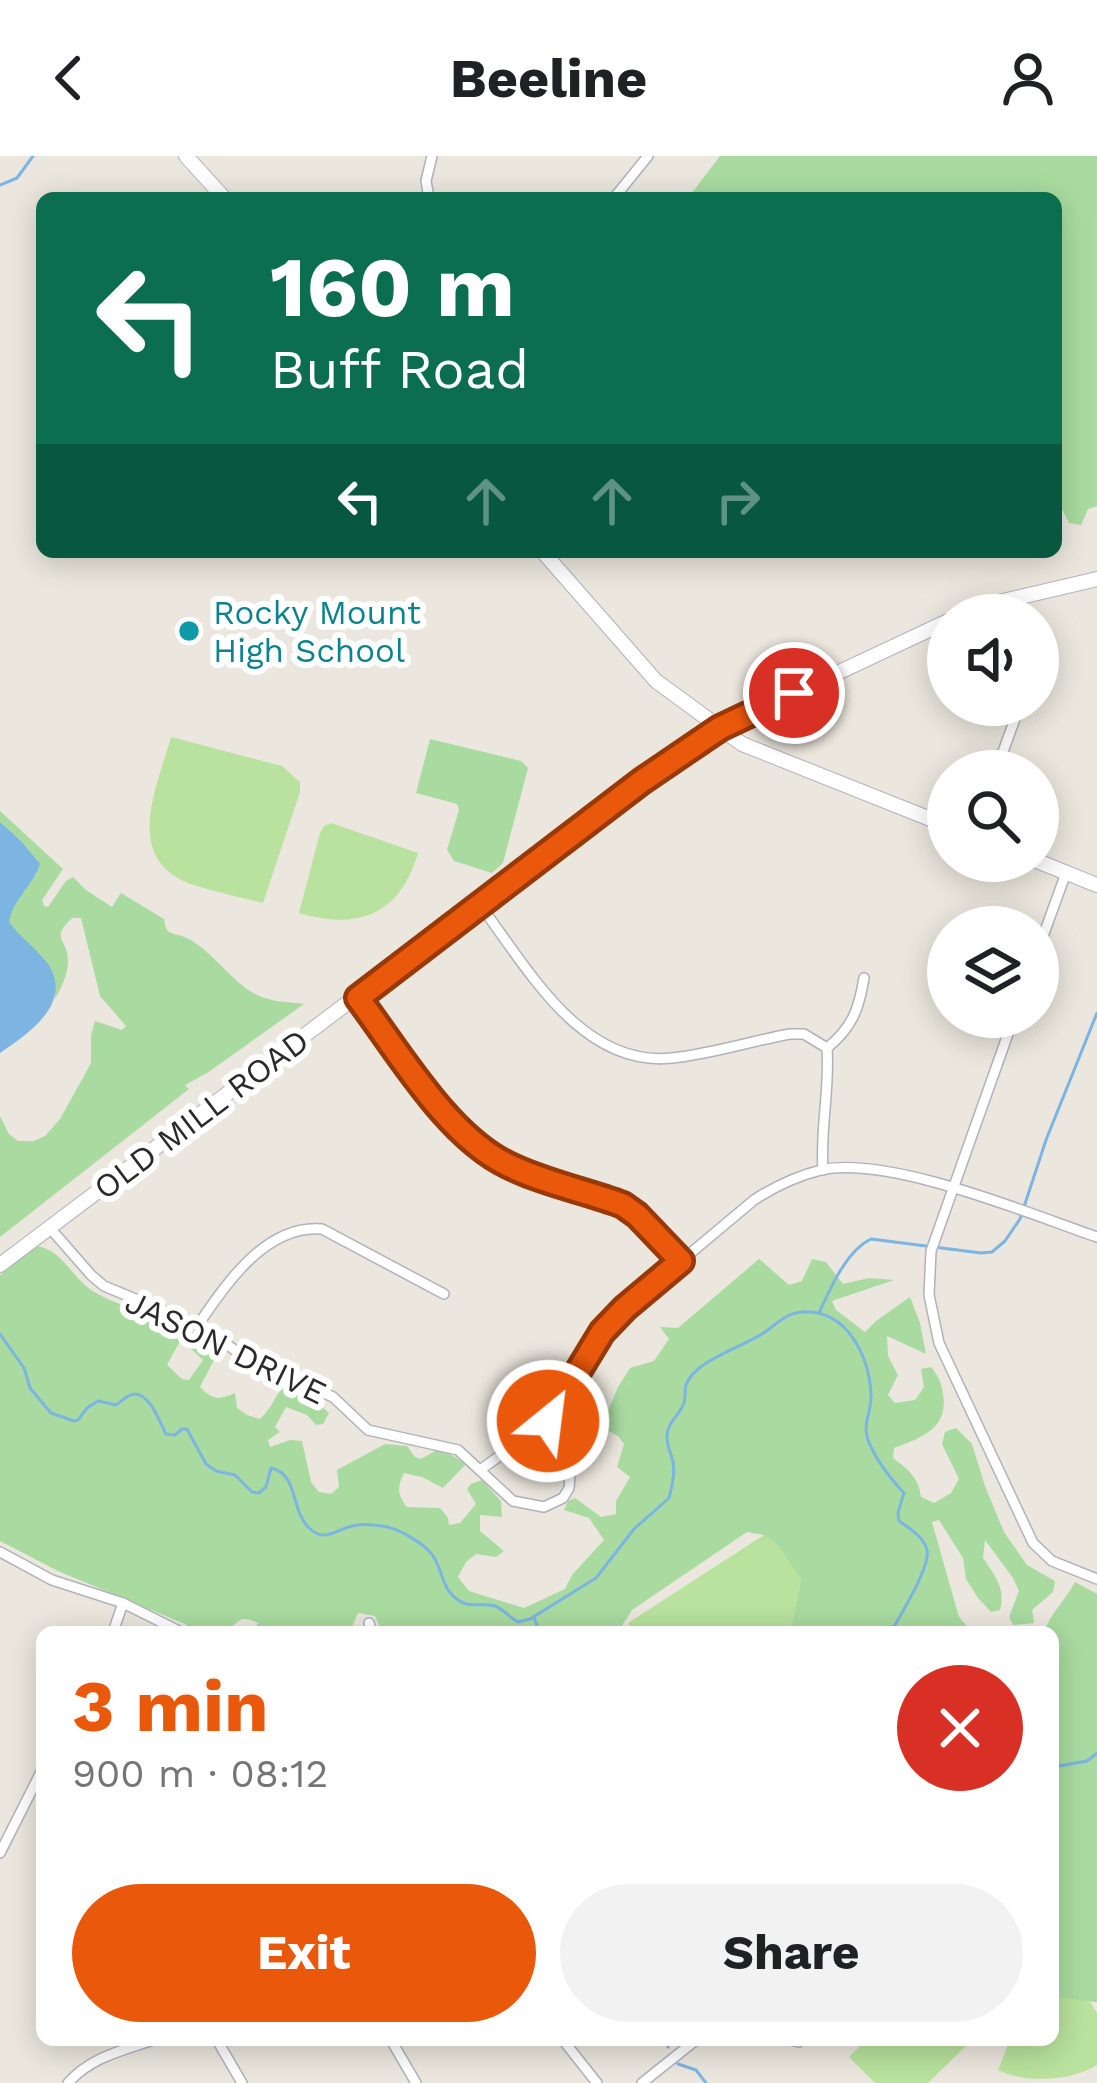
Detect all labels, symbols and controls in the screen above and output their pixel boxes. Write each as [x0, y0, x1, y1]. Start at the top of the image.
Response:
icon: back [36, 45, 102, 111]
icon: person [995, 45, 1061, 111]
text: Beeline [450, 47, 647, 110]
text: 160 m [270, 238, 515, 336]
icon: left [72, 240, 228, 396]
text: Buff Road [270, 338, 529, 401]
icon: left [327, 468, 393, 534]
icon: ahead [453, 468, 519, 534]
icon: ahead [579, 468, 645, 534]
icon: right [705, 468, 771, 534]
place label: Rocky Mount High School [213, 593, 421, 670]
map controls [927, 594, 1059, 1038]
button: sound [927, 594, 1059, 726]
marker: Rocky Mount High School [176, 618, 202, 644]
pin [743, 642, 845, 744]
icon: arrive [761, 660, 827, 726]
button: search [927, 750, 1059, 882]
button: layers [927, 906, 1059, 1038]
street label: OLD MILL ROAD [86, 1021, 316, 1207]
street label: JASON DRIVE [119, 1282, 333, 1412]
position arrow [485, 1358, 611, 1484]
text: 3 min [72, 1664, 269, 1748]
button: close [897, 1665, 1023, 1791]
text: 900 m · 08:12 [72, 1751, 328, 1796]
button: Exit [72, 1884, 536, 2022]
button: Share [560, 1884, 1023, 2022]

